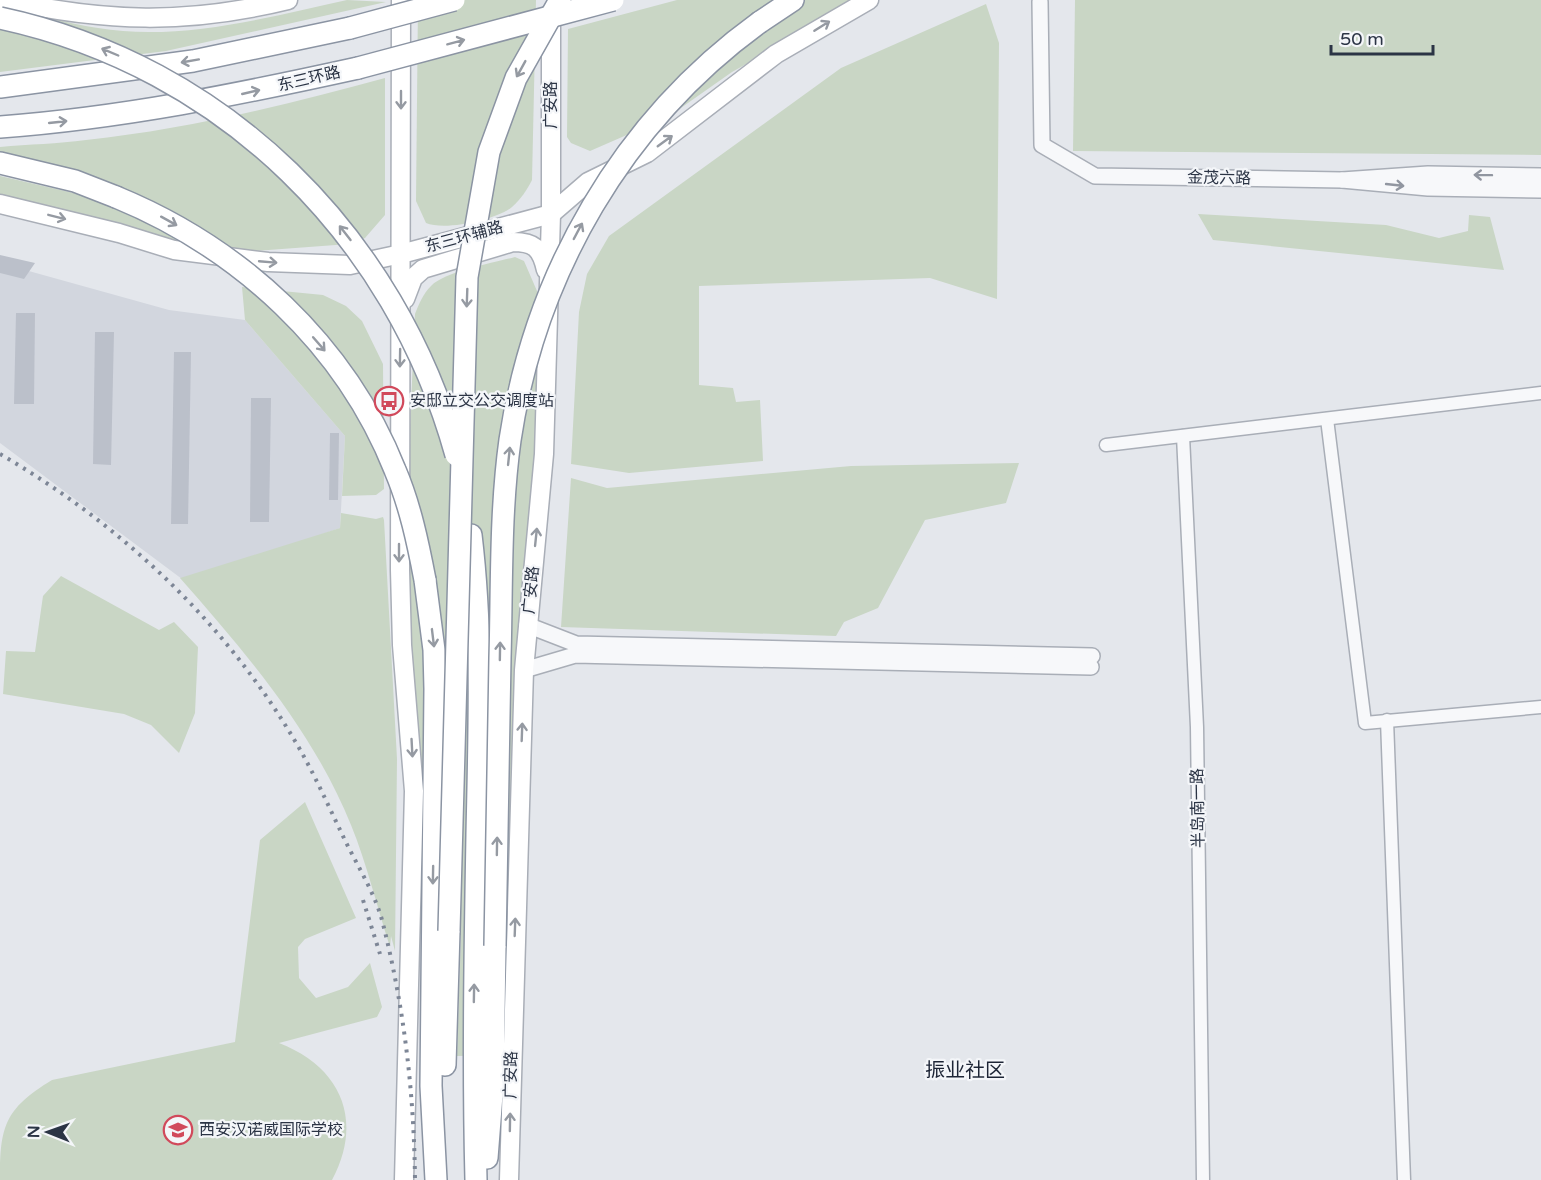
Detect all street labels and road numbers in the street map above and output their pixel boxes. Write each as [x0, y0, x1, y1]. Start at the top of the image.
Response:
street label: 东三环路 [276, 62, 342, 96]
street label: 广安路 [541, 81, 561, 129]
street label: 金茂六路 [1187, 167, 1251, 189]
street label: 东三环辅路 [423, 217, 505, 257]
street label: 广安路 [519, 565, 543, 615]
street label: 半岛南一路 [1187, 768, 1209, 848]
street label: 广安路 [501, 1051, 521, 1099]

